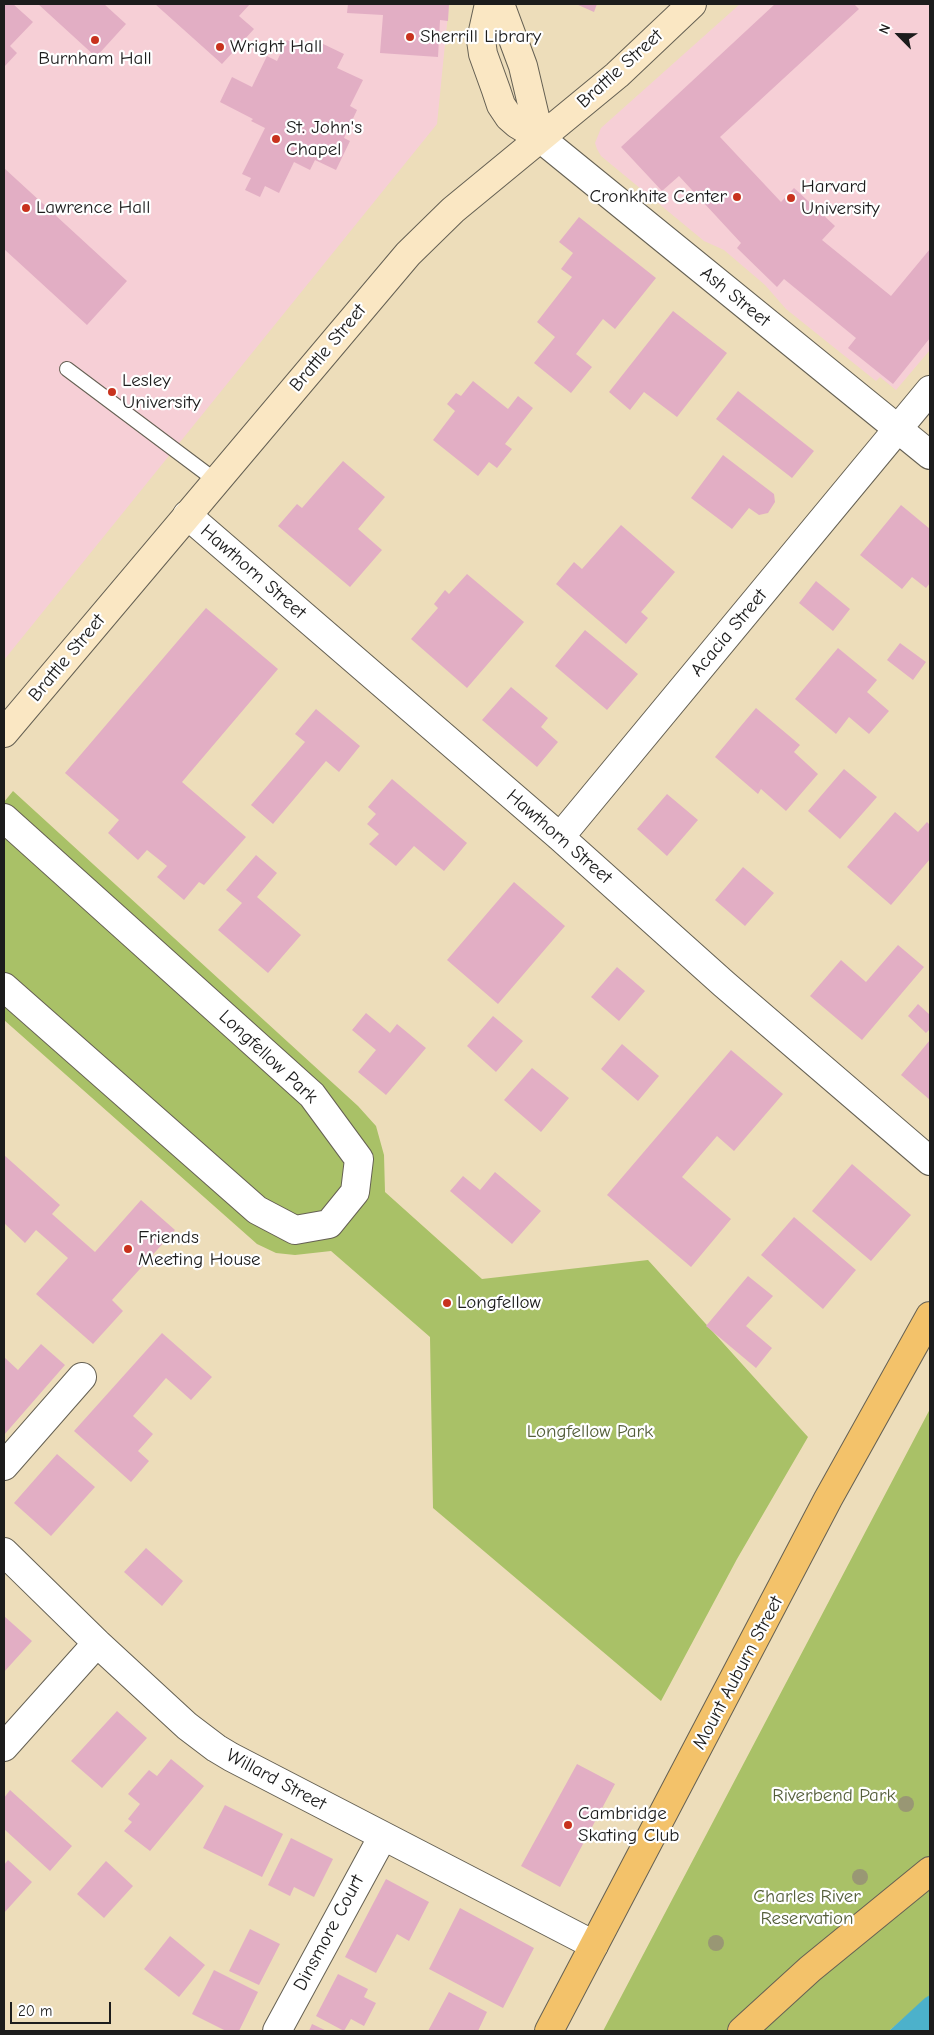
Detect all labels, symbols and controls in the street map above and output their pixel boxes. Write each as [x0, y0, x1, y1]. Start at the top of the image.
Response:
north arrow [874, 10, 924, 60]
text: N [875, 21, 894, 36]
street label: Brattle Street [573, 25, 667, 113]
place label: Sherrill Library [420, 26, 541, 48]
marker: Sherrill Library [404, 31, 416, 43]
marker: Burnham Hall [89, 34, 101, 46]
place label: Wright Hall [230, 36, 322, 58]
marker: Wright Hall [214, 41, 226, 53]
place label: Burnham Hall [38, 48, 152, 70]
place label: St. John's Chapel [286, 117, 362, 161]
marker: St. John's Chapel [270, 133, 282, 145]
place label: Harvard University [801, 176, 880, 220]
place label: Cronkhite Center [589, 186, 727, 208]
marker: Cronkhite Center [731, 191, 743, 203]
marker: Harvard University [785, 192, 797, 204]
place label: Lawrence Hall [36, 197, 150, 219]
marker: Lawrence Hall [20, 202, 32, 214]
street label: Ash Street [696, 262, 774, 332]
street label: Brattle Street [285, 300, 371, 396]
place label: Lesley University [122, 370, 201, 414]
marker: Lesley University [106, 386, 118, 398]
street label: Hawthorn Street [196, 520, 310, 624]
street label: Acacia Street [686, 585, 772, 681]
street label: Brattle Street [24, 610, 110, 706]
street label: Hawthorn Street [502, 785, 616, 889]
street label: Longfellow Park [214, 1005, 322, 1109]
place label: Friends Meeting House [138, 1227, 260, 1271]
marker: Friends Meeting House [122, 1243, 134, 1255]
place label: Longfellow [457, 1292, 541, 1314]
marker: Longfellow [441, 1297, 453, 1309]
park label: Longfellow Park [527, 1421, 653, 1443]
street label: Mount Auburn Street [688, 1592, 788, 1754]
street label: Willard Street [222, 1744, 330, 1816]
park label: Riverbend Park [772, 1785, 896, 1807]
place label: Cambridge Skating Club [578, 1803, 679, 1847]
marker: Cambridge Skating Club [562, 1819, 574, 1831]
street label: Dinsmore Court [289, 1871, 369, 1995]
park label: Charles River Reservation [753, 1886, 861, 1930]
scale bar [12, 1992, 114, 2024]
text: 20 m [18, 2002, 52, 2020]

